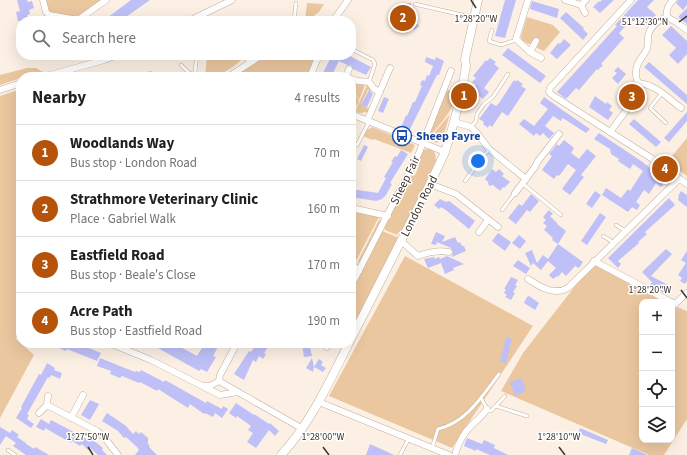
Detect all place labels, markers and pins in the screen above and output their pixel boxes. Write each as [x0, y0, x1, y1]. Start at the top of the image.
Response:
pin: 2 [390, 3, 416, 33]
pin: 1 [451, 81, 477, 111]
pin: 3 [619, 82, 645, 112]
bus stop icon: Sheep Fayre [391, 125, 413, 147]
place label: Sheep Fayre [416, 128, 481, 145]
pin: 4 [652, 154, 678, 184]

